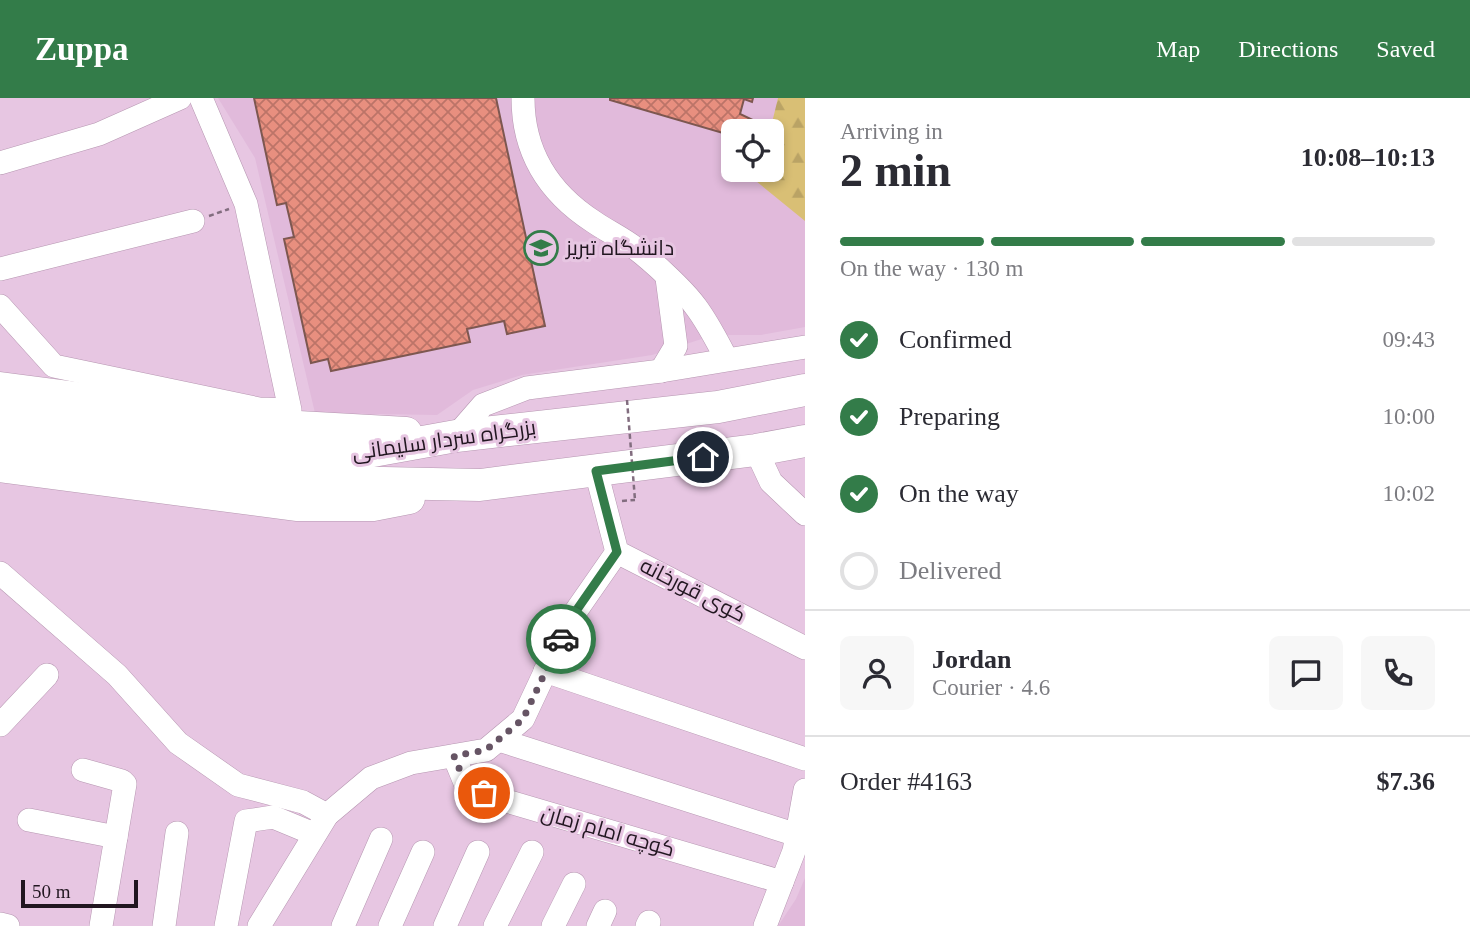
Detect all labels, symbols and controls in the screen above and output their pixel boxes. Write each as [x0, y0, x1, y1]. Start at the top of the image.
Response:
text: Zuppa [35, 31, 129, 67]
text: Map [1156, 36, 1200, 62]
text: Directions [1238, 36, 1338, 62]
text: Saved [1376, 36, 1435, 62]
map controls [721, 119, 784, 182]
button: locate [721, 119, 784, 182]
text: Arriving in [840, 119, 943, 144]
text: 10:08–10:13 [1301, 143, 1435, 172]
text: 2 min [840, 145, 951, 196]
school or university icon: دانشگاه تبریز [522, 229, 560, 267]
place label: دانشگاه تبریز [565, 236, 674, 260]
text: On the way · 130 m [840, 256, 1023, 281]
icon: check [840, 321, 878, 359]
text: Confirmed [899, 325, 1012, 354]
text: 09:43 [1383, 327, 1435, 352]
icon: check [840, 398, 878, 436]
text: Preparing [899, 402, 1000, 431]
text: 10:00 [1383, 404, 1435, 429]
street label: بزرگراه سردار سلیمانی [350, 415, 538, 466]
pin [673, 427, 733, 487]
icon: home [684, 438, 722, 476]
icon: check [840, 475, 878, 513]
text: On the way [899, 479, 1019, 508]
text: 10:02 [1383, 481, 1435, 506]
street label: کوی قورخانه [636, 553, 750, 628]
text: Delivered [899, 556, 1002, 585]
courier [526, 604, 596, 674]
icon: car [542, 620, 580, 658]
button: person [840, 636, 914, 710]
button: chat [1269, 636, 1343, 710]
button: phone [1361, 636, 1435, 710]
text: Jordan [932, 645, 1011, 674]
text: Courier · 4.6 [932, 675, 1050, 700]
pin [454, 763, 514, 823]
text: Order #4163 [840, 767, 972, 796]
text: $7.36 [1377, 767, 1435, 796]
icon: bag [465, 774, 503, 812]
street label: کوچه امام زمان [538, 801, 677, 863]
scale bar [21, 877, 138, 909]
text: 50 m [32, 881, 71, 902]

